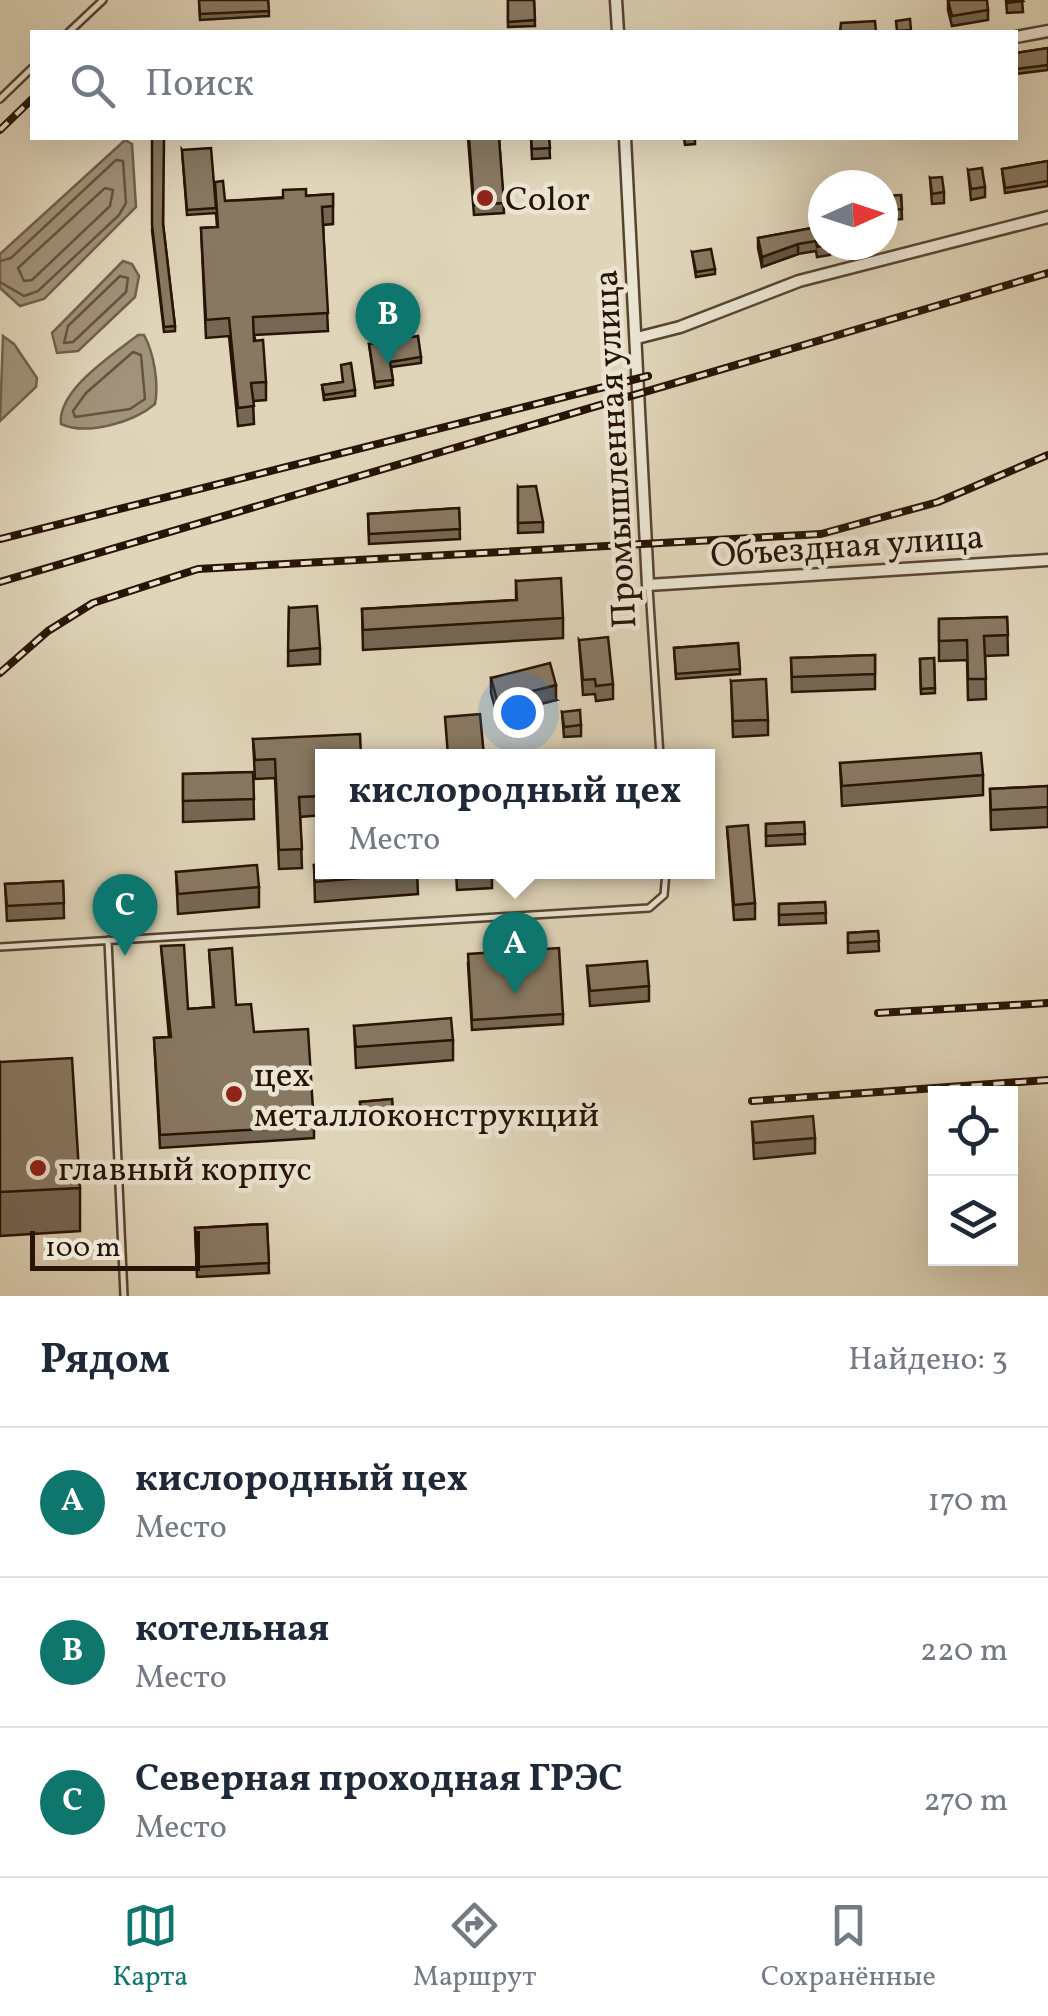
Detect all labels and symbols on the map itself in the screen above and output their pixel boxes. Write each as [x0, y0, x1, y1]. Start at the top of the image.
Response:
north arrow [808, 170, 898, 260]
place label: Color [505, 177, 590, 225]
marker: Color [474, 187, 496, 209]
street label: Промышленная улица [584, 268, 650, 629]
pin: B [356, 282, 420, 365]
street label: Объездная улица [709, 514, 985, 581]
your location [493, 687, 544, 738]
pin: C [92, 874, 158, 956]
pin: A [482, 912, 548, 994]
place label: цех металлоконструкций [254, 1053, 599, 1141]
marker: цех металлоконструкций [223, 1083, 245, 1105]
place label: главный корпус [58, 1147, 312, 1195]
marker: главный корпус [27, 1157, 49, 1179]
scale bar [30, 1226, 200, 1270]

